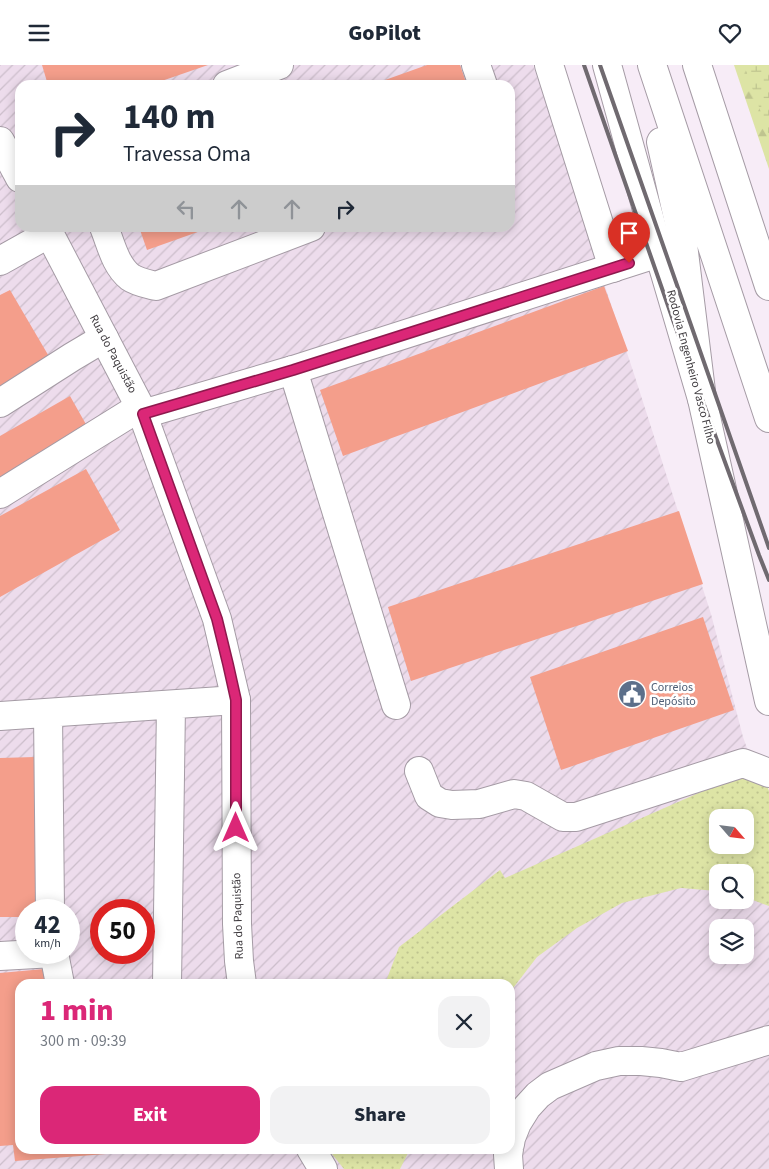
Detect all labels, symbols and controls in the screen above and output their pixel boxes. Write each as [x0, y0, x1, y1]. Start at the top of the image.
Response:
text: GoPilot [348, 17, 421, 49]
icon: menu [25, 19, 53, 47]
icon: heart [716, 19, 744, 47]
text: 140 m [123, 92, 215, 142]
icon: right [40, 100, 105, 165]
text: Travessa Oma [123, 138, 251, 170]
icon: left [172, 195, 200, 223]
icon: ahead [225, 195, 253, 223]
icon: ahead [278, 195, 306, 223]
icon: right [331, 195, 359, 223]
pin [608, 212, 650, 263]
icon: arrive [615, 219, 643, 247]
street label: Rodovia Engenheiro Vasco Filho [662, 288, 720, 446]
street label: Rua do Paquistão [85, 312, 141, 396]
public building icon: Correios Depósito [617, 679, 647, 709]
place label: Correios Depósito [651, 679, 696, 710]
position arrow [209, 801, 261, 853]
north arrow [709, 809, 754, 854]
map controls [709, 809, 754, 964]
button: search [709, 864, 754, 909]
street label: Rua do Paquistão [228, 872, 248, 960]
speed limit sign: 50 [90, 899, 155, 964]
text: 42 [34, 907, 61, 943]
button: layers [709, 919, 754, 964]
text: km/h [34, 935, 61, 952]
text: 1 min [40, 989, 114, 1032]
button: close [438, 996, 490, 1048]
text: 300 m · 09:39 [40, 1030, 127, 1052]
button: Exit [40, 1086, 260, 1144]
button: Share [270, 1086, 490, 1144]

